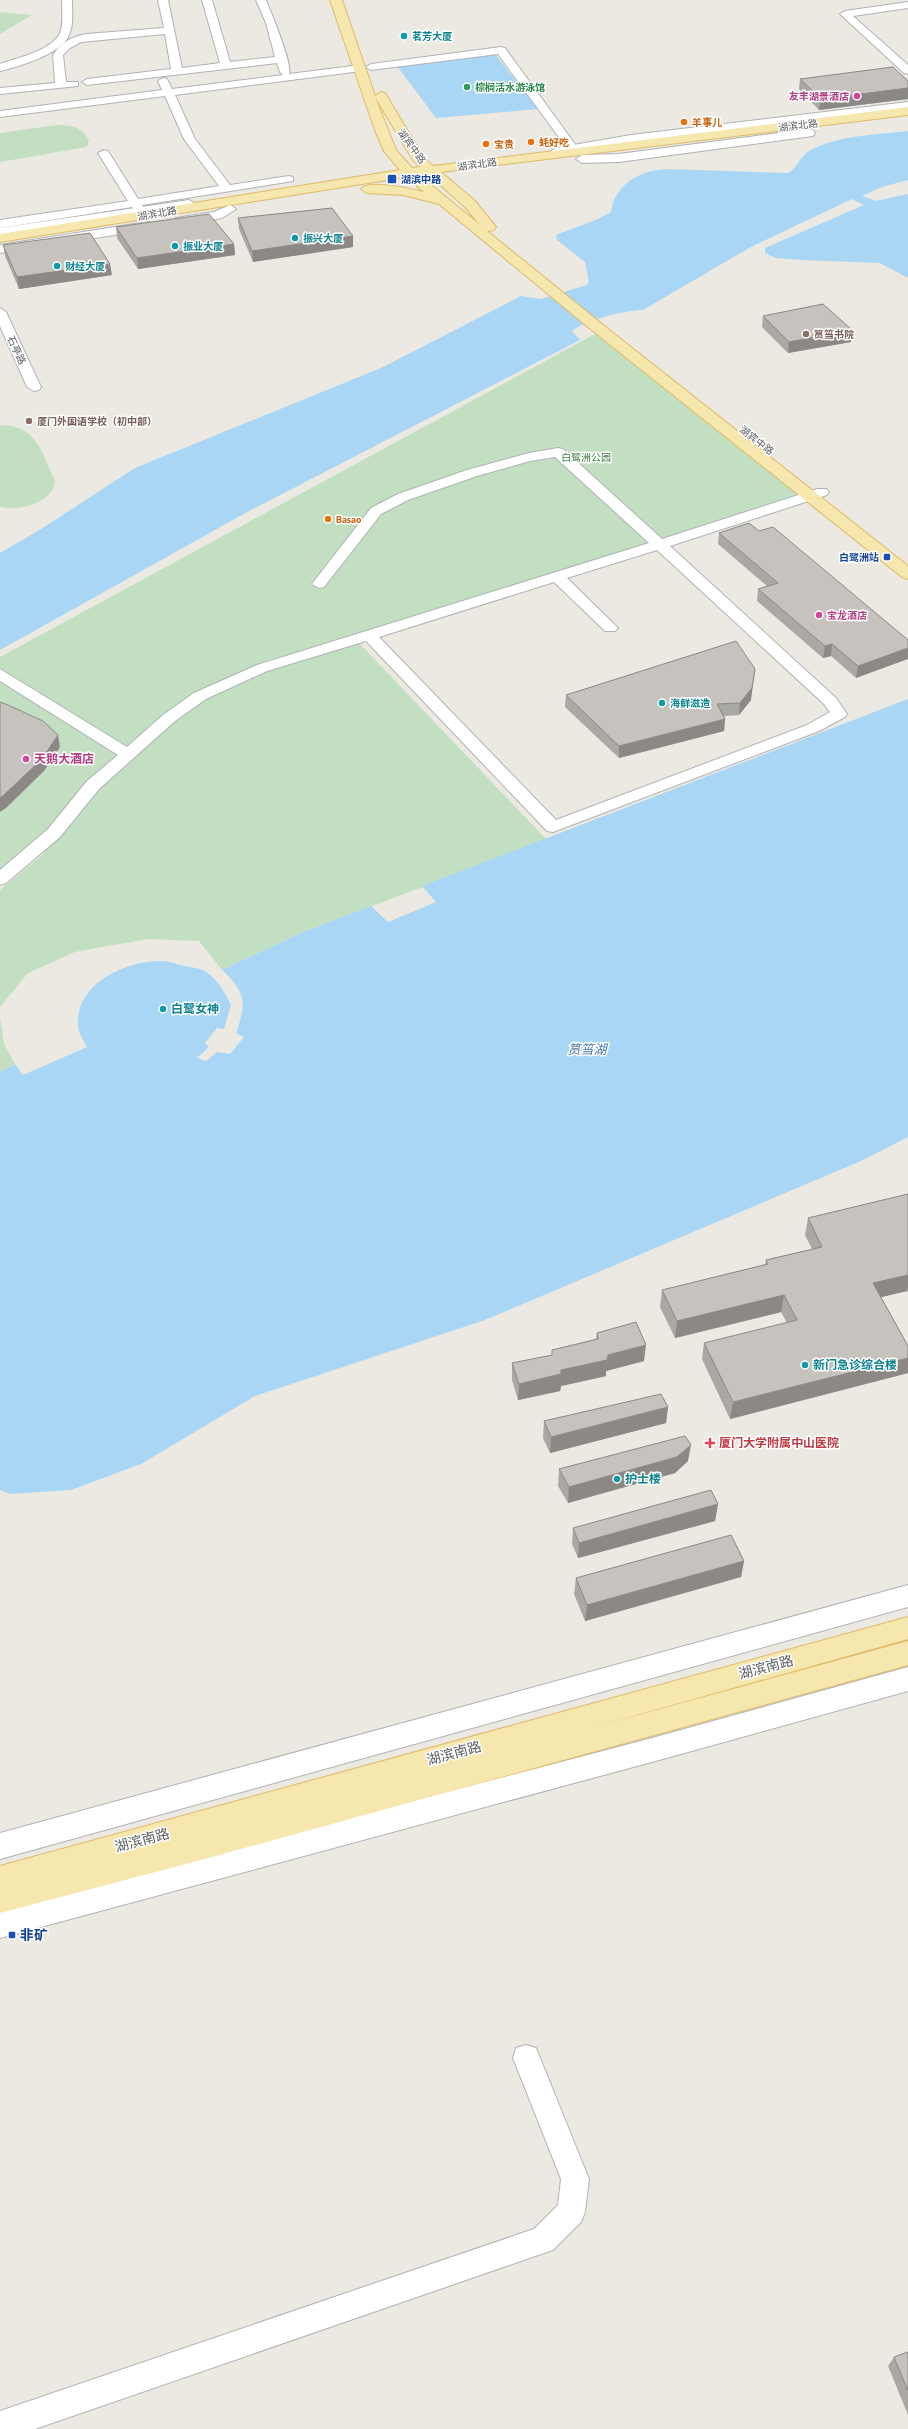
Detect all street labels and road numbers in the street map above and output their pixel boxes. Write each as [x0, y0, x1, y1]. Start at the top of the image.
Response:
street label: 湖滨北路 [777, 117, 819, 134]
street label: 湖宾中路 [395, 126, 429, 166]
street label: 湖滨北路 [456, 155, 498, 174]
street label: 湖滨北路 [136, 204, 178, 223]
street label: 石亭路 [4, 334, 29, 367]
street label: 湖宾中路 [737, 423, 776, 458]
street label: 湖滨南路 [737, 1651, 795, 1683]
street label: 湖滨南路 [425, 1737, 483, 1769]
street label: 湖滨南路 [113, 1824, 171, 1856]

